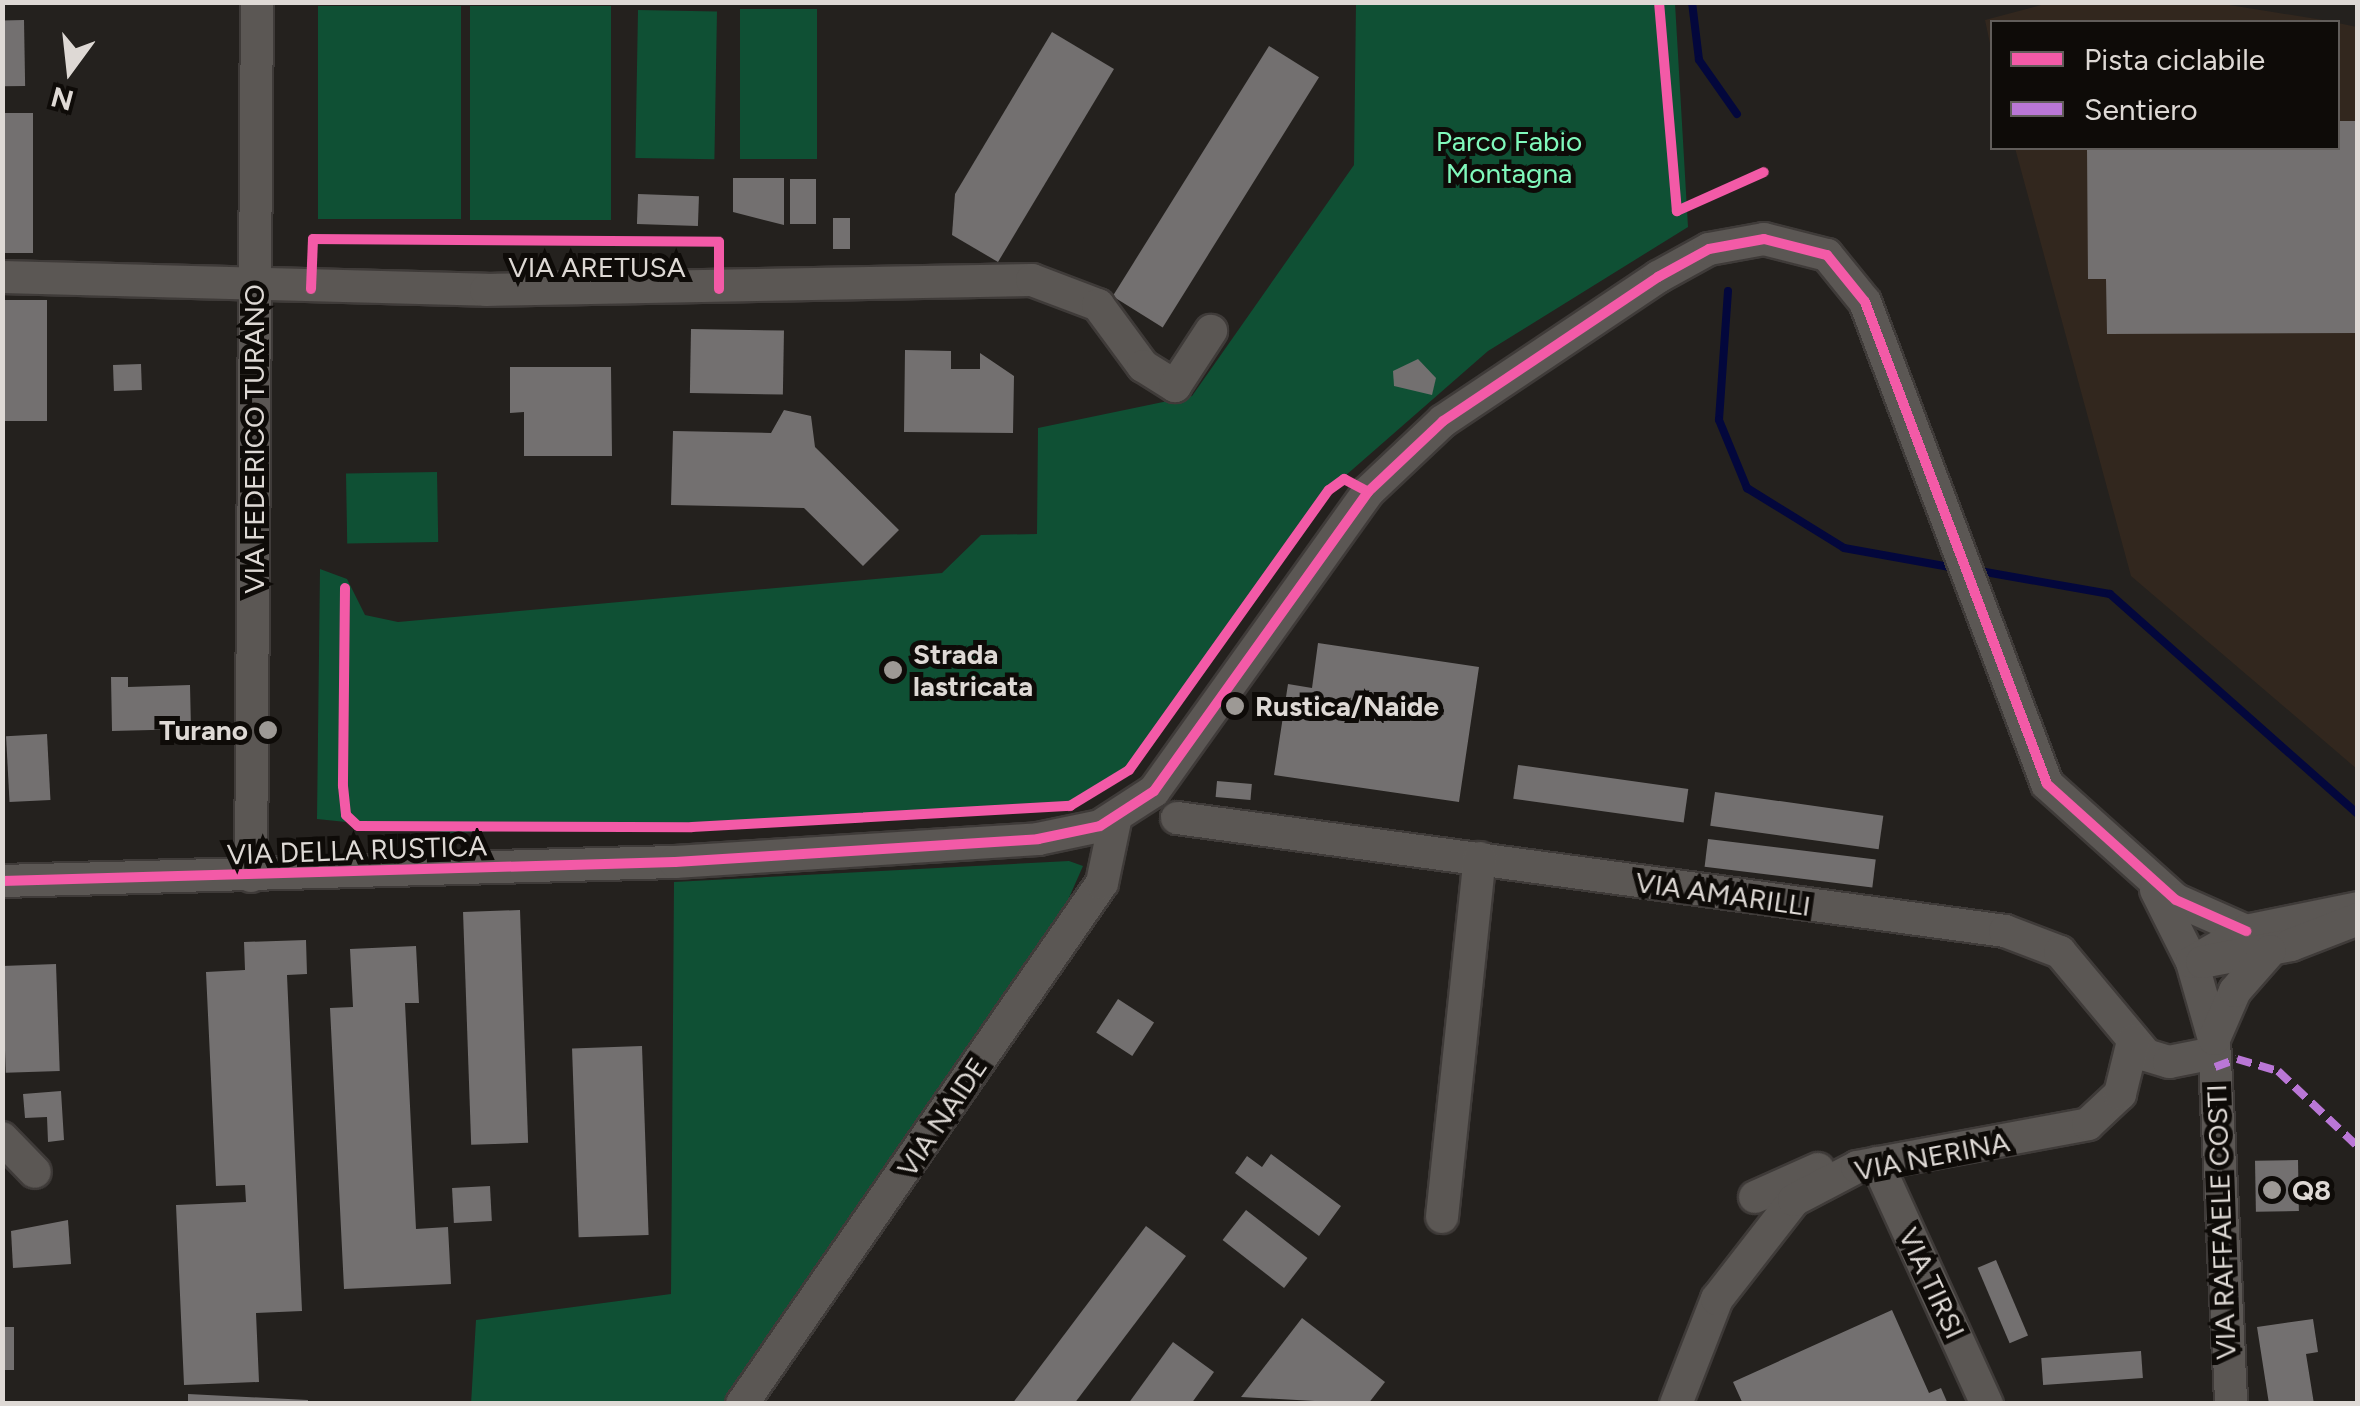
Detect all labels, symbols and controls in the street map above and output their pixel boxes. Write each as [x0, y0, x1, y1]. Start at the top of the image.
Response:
north arrow [20, 20, 120, 120]
legend [1990, 20, 2340, 150]
text: Pista ciclabile [2084, 41, 2265, 78]
text: N [47, 80, 77, 118]
text: Sentiero [2084, 91, 2198, 128]
park label: Parco Fabio Montagna [1436, 124, 1582, 190]
street label: VIA ARETUSA [508, 250, 686, 284]
street label: VIA FEDERICO TURANO [237, 284, 271, 594]
place label: Strada lastricata [913, 637, 1033, 703]
marker: Strada lastricata [882, 659, 904, 681]
place label: Rustica/Naide [1255, 689, 1439, 723]
marker: Rustica/Naide [1224, 695, 1246, 717]
place label: Turano [159, 713, 248, 747]
marker: Turano [257, 719, 279, 741]
street label: VIA DELLA RUSTICA [226, 829, 488, 871]
street label: VIA AMARILLI [1633, 865, 1813, 923]
street label: VIA NAIDE [890, 1051, 994, 1183]
street label: VIA RAFFAELE COSTI [2199, 1084, 2243, 1360]
street label: VIA NERINA [1852, 1125, 2012, 1187]
place label: Q8 [2292, 1173, 2331, 1207]
marker: Q8 [2261, 1179, 2283, 1201]
street label: VIA TIRSI [1892, 1222, 1972, 1344]

